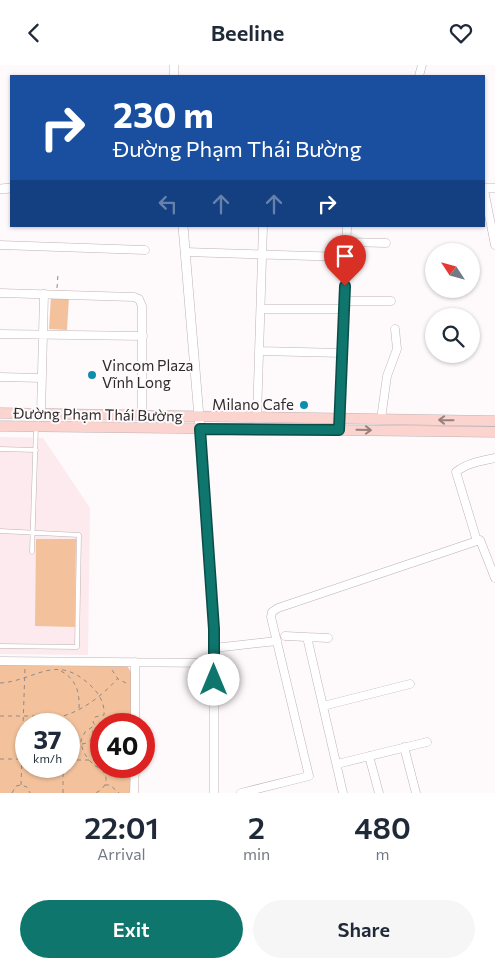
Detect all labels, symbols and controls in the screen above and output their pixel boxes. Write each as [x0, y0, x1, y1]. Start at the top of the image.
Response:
icon: back [20, 19, 48, 47]
text: Beeline [211, 19, 284, 46]
icon: heart [447, 19, 475, 47]
text: 230 m [113, 92, 214, 135]
icon: right [30, 95, 95, 160]
text: Đường Phạm Thái Bường [113, 135, 362, 162]
icon: left [154, 190, 182, 218]
icon: ahead [207, 190, 235, 218]
icon: ahead [260, 190, 288, 218]
icon: right [313, 190, 341, 218]
pin [324, 235, 366, 286]
icon: arrive [331, 242, 359, 270]
north arrow [425, 243, 480, 297]
map controls [425, 243, 480, 363]
button: search [425, 308, 480, 363]
place label: Vincom Plaza Vĩnh Long [102, 356, 193, 391]
marker: Vincom Plaza Vĩnh Long [86, 369, 98, 381]
place label: Milano Cafe [212, 395, 294, 413]
marker: Milano Cafe [298, 399, 310, 411]
street label: Đường Phạm Thái Bường [12, 404, 183, 424]
one-way arrow [439, 415, 455, 425]
one-way arrow [355, 425, 371, 435]
position arrow [187, 653, 239, 705]
speed limit sign: 40 [90, 713, 155, 778]
text: 37 [33, 724, 62, 754]
text: km/h [33, 751, 62, 765]
text: 22:01 [84, 808, 159, 845]
text: 2 [248, 808, 265, 845]
text: 480 [354, 808, 411, 845]
text: Arrival [97, 844, 146, 863]
text: min [243, 844, 270, 863]
text: m [376, 844, 390, 863]
button: Exit [20, 900, 243, 958]
button: Share [253, 900, 475, 958]

